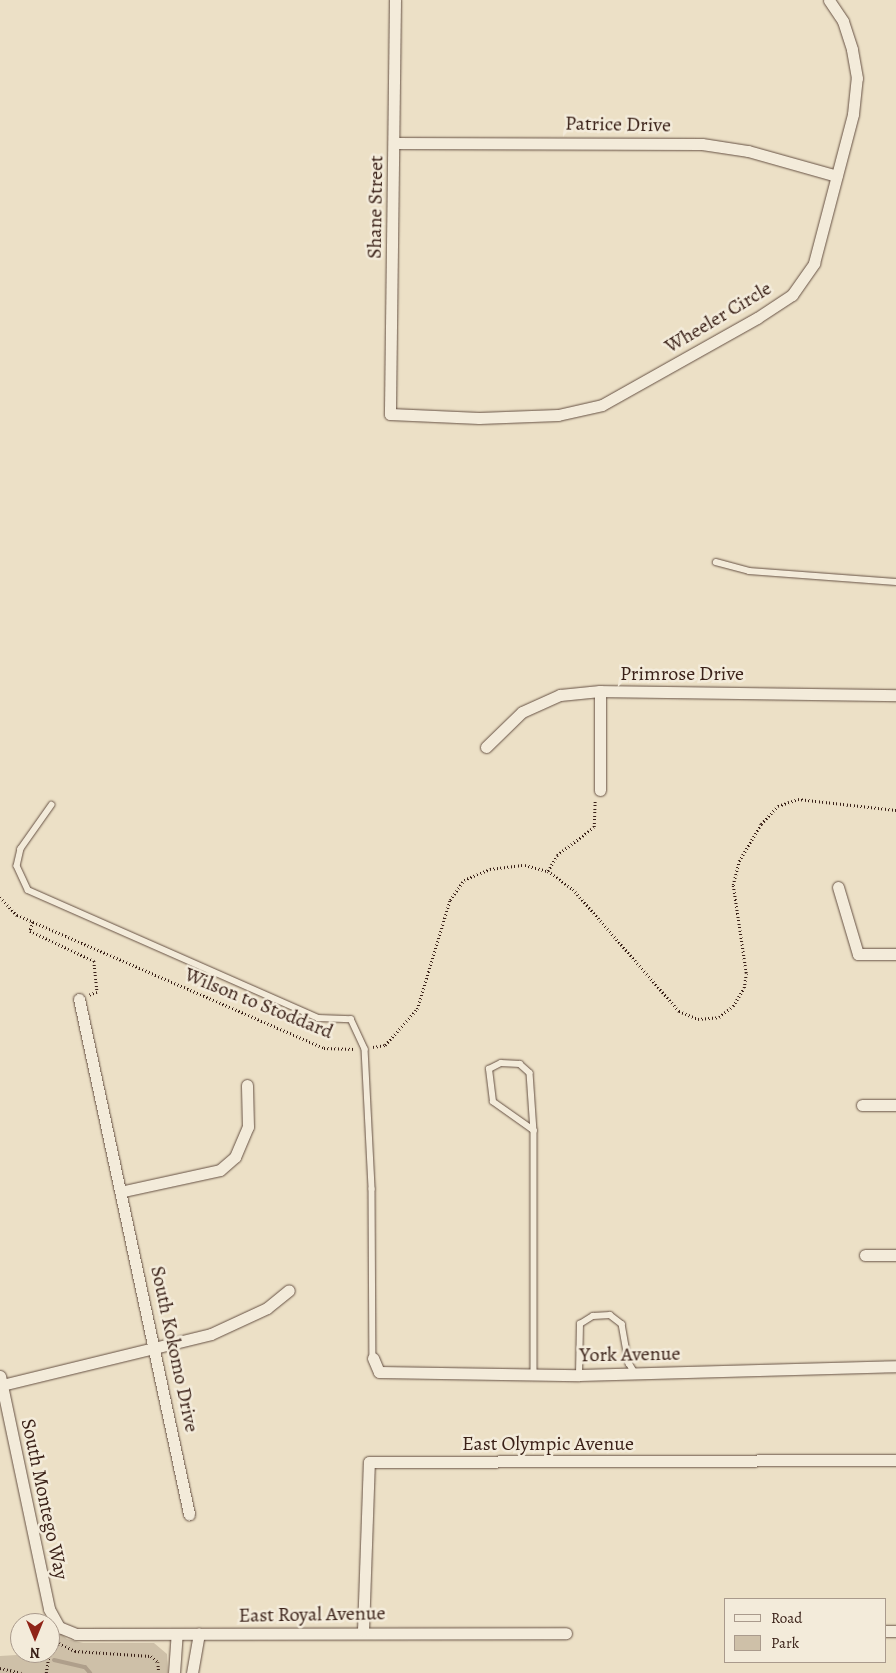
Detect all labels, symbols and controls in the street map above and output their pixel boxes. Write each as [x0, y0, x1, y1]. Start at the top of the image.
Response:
street label: Patrice Drive [565, 111, 671, 137]
street label: Shane Street [362, 155, 388, 259]
street label: Wheeler Circle [660, 276, 776, 358]
street label: Primrose Drive [620, 661, 744, 685]
street label: Wilson to Stoddard [181, 962, 337, 1044]
street label: South Kokomo Drive [146, 1264, 204, 1434]
street label: York Avenue [579, 1341, 681, 1367]
street label: South Montego Way [16, 1416, 74, 1582]
street label: East Olympic Avenue [462, 1431, 634, 1455]
legend [724, 1598, 886, 1663]
street label: East Royal Avenue [238, 1601, 386, 1627]
text: Road [771, 1608, 802, 1628]
north arrow [10, 1613, 60, 1663]
text: Park [771, 1633, 799, 1653]
text: N [30, 1643, 40, 1662]

